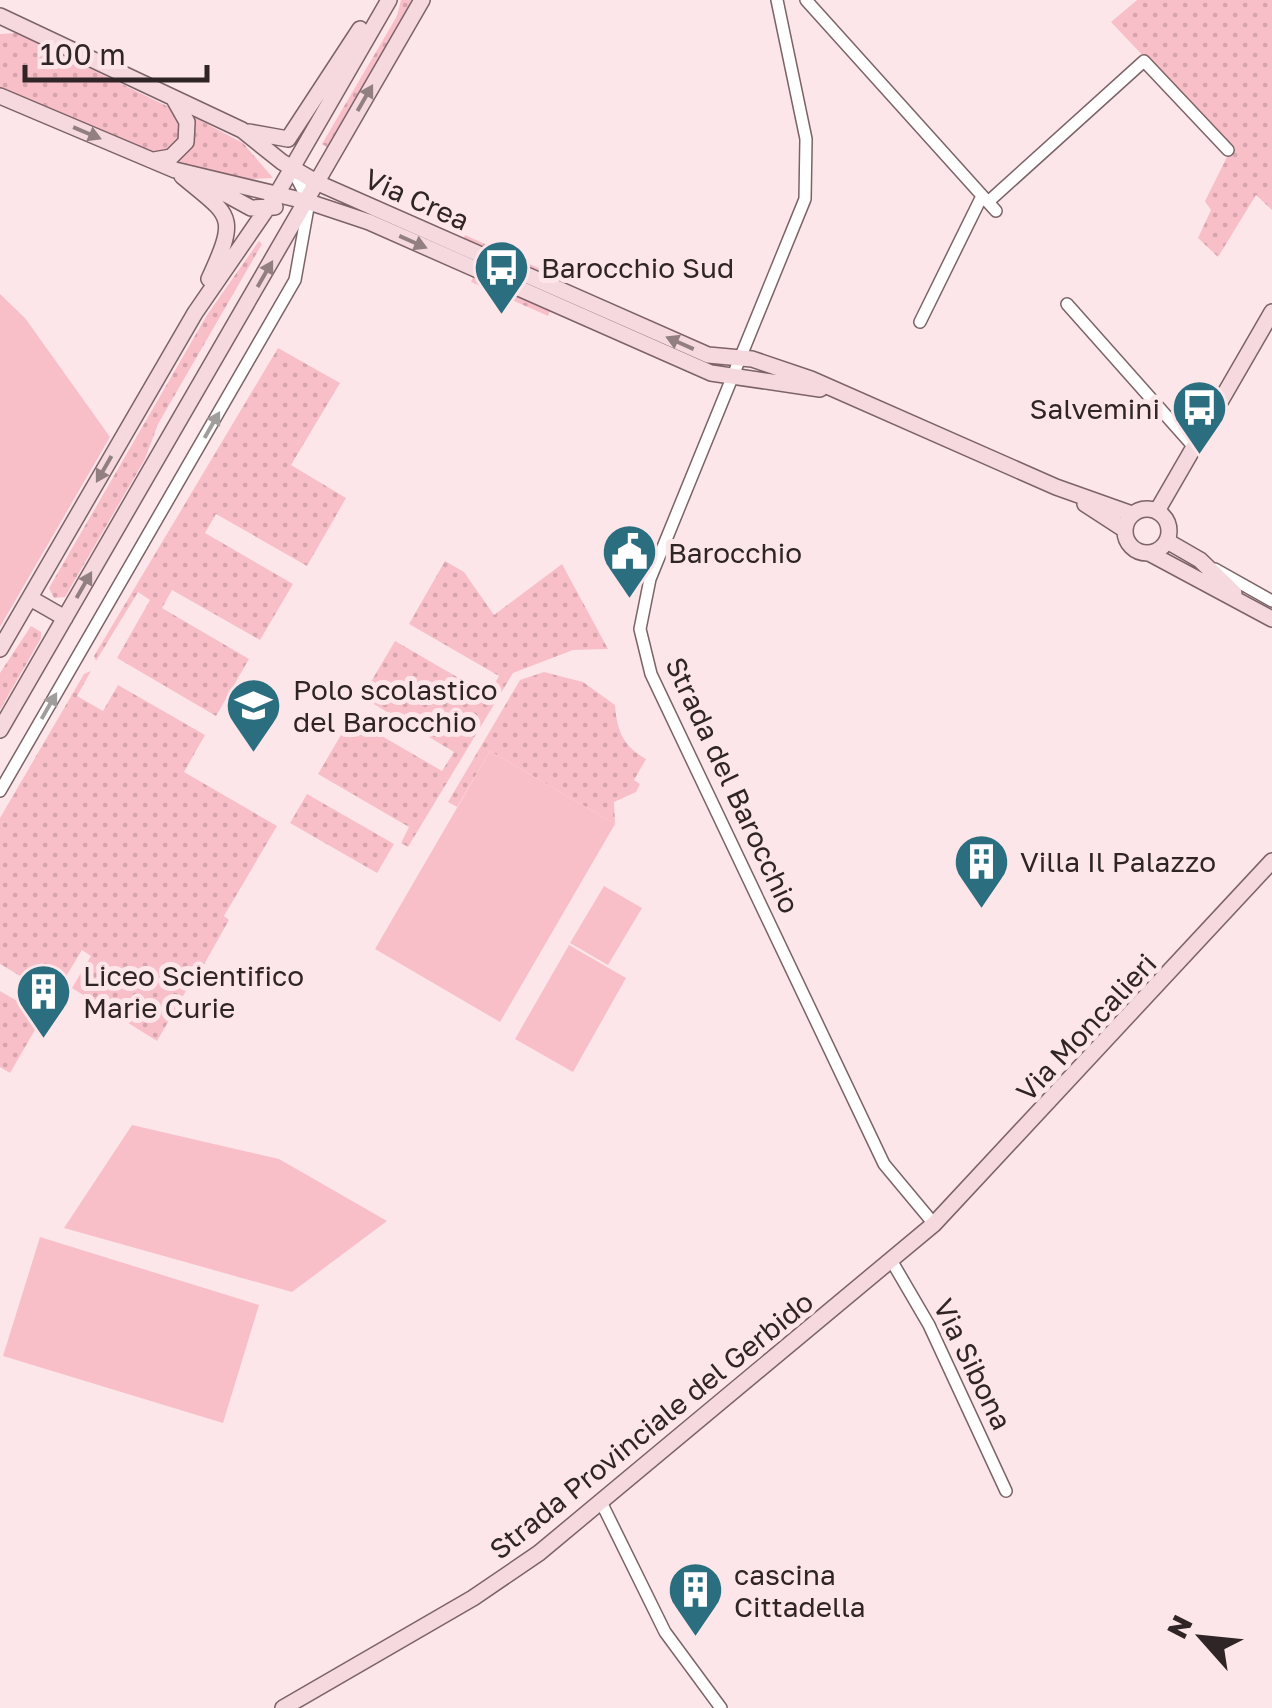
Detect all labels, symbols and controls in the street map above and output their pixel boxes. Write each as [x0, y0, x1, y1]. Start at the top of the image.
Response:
scale bar [25, 20, 208, 82]
text: 100 m [40, 36, 126, 72]
one-way arrow [357, 83, 374, 112]
one-way arrow [72, 125, 102, 141]
street label: Via Crea [360, 161, 474, 237]
one-way arrow [398, 234, 428, 250]
bus stop icon: Barocchio Sud [472, 237, 532, 316]
place label: Barocchio Sud [541, 251, 734, 284]
one-way arrow [256, 260, 273, 288]
one-way arrow [665, 334, 694, 351]
bus stop icon: Salvemini [1169, 378, 1229, 457]
place label: Salvemini [1029, 392, 1160, 425]
one-way arrow [202, 411, 220, 439]
one-way arrow [96, 455, 113, 484]
public building icon: Barocchio [599, 522, 659, 601]
place label: Barocchio [668, 536, 802, 569]
one-way arrow [75, 571, 92, 599]
street label: Strada del Barocchio [659, 652, 807, 918]
place label: Polo scolastico del Barocchio [293, 673, 498, 738]
school or university icon: Polo scolastico del Barocchio [224, 675, 284, 754]
one-way arrow [40, 692, 57, 720]
building icon: Villa Il Palazzo [951, 831, 1011, 910]
place label: Villa Il Palazzo [1020, 845, 1216, 878]
street label: Via Moncalieri [1009, 946, 1163, 1108]
place label: Liceo Scientifico Marie Curie [83, 959, 304, 1024]
building icon: Liceo Scientifico Marie Curie [14, 961, 74, 1040]
street label: Strada Provinciale del Gerbido [483, 1284, 819, 1566]
street label: Via Sibona [927, 1293, 1019, 1435]
place label: cascina Cittadella [734, 1558, 866, 1623]
building icon: cascina Cittadella [665, 1560, 725, 1639]
north arrow [1152, 1588, 1252, 1688]
text: N [1160, 1609, 1199, 1643]

